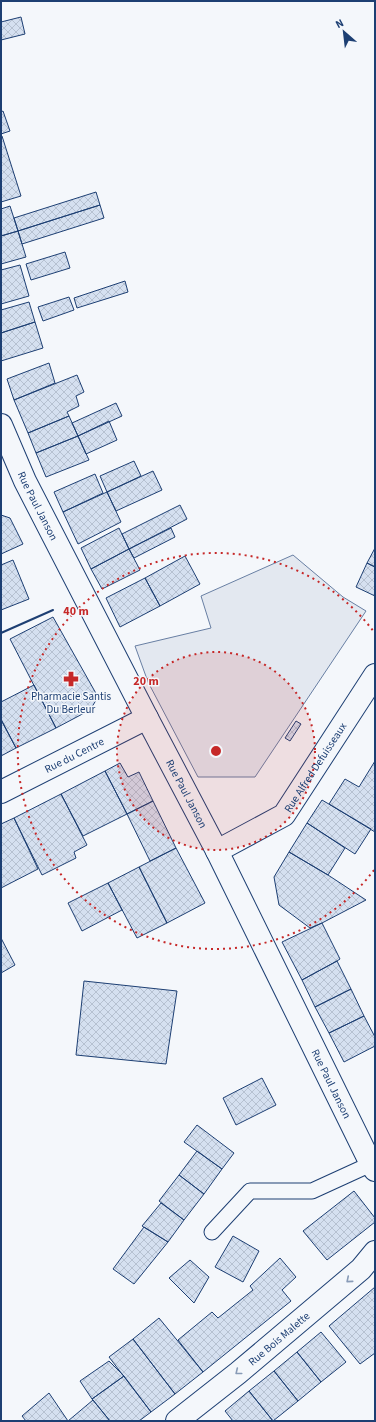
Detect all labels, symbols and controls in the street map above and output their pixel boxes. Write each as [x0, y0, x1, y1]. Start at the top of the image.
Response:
north arrow [324, 12, 364, 52]
text: N [333, 15, 346, 32]
street label: Rue Paul Janson [14, 469, 61, 543]
text: 40 m [63, 603, 89, 620]
pharmacy icon: Pharmacie Santis Du Berleur [62, 670, 80, 688]
text: 20 m [133, 673, 159, 690]
place label: Pharmacie Santis Du Berleur [31, 689, 111, 717]
street label: Rue Alfred Defuisseaux [281, 720, 350, 815]
street label: Rue du Centre [42, 734, 107, 777]
centre of rings [209, 744, 223, 758]
street label: Rue Paul Janson [162, 757, 211, 831]
street label: Rue Paul Janson [308, 1047, 354, 1121]
one-way arrow [346, 1275, 353, 1282]
street label: Rue Bois Malette [245, 1308, 313, 1369]
one-way arrow [236, 1368, 243, 1375]

